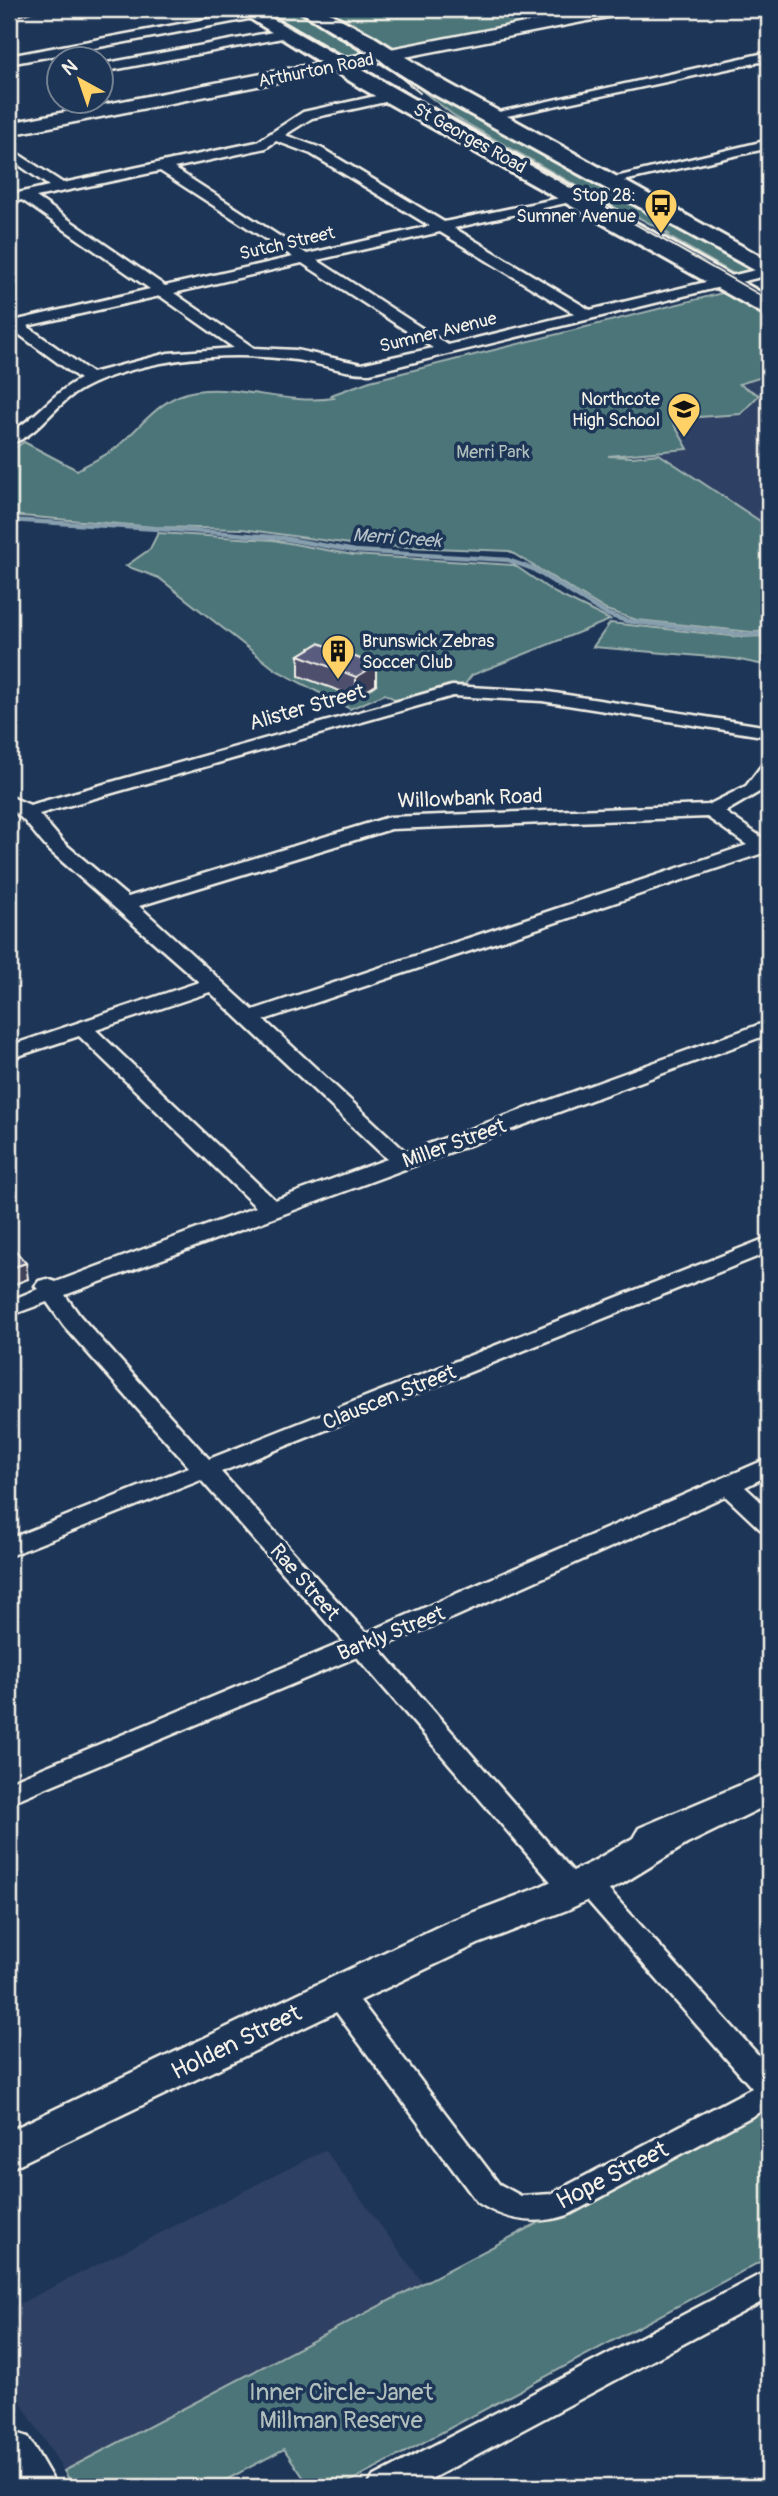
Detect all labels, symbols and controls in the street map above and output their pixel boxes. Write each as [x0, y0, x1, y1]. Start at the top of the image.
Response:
north arrow [46, 46, 116, 116]
street label: Arthurton Road [256, 48, 376, 93]
text: N [57, 54, 82, 81]
street label: St Georges Road [409, 98, 530, 179]
place label: Stop 28: Sumner Avenue [516, 184, 636, 228]
bus stop icon: Stop 28: Sumner Avenue [642, 186, 680, 235]
street label: Sutch Street [237, 221, 338, 266]
street label: Sumner Avenue [377, 307, 499, 358]
place label: Northcote High School [572, 388, 660, 432]
school or university icon: Northcote High School [665, 390, 703, 439]
park label: Merri Park [456, 441, 530, 464]
water label: Merri Creek [352, 523, 444, 553]
place label: Brunswick Zebras Soccer Club [362, 630, 494, 674]
building icon: Brunswick Zebras Soccer Club [319, 632, 357, 681]
street label: Alister Street [246, 678, 369, 737]
street label: Willowbank Road [397, 782, 543, 815]
street label: Miller Street [399, 1112, 510, 1175]
street label: Clauscen Street [319, 1358, 460, 1436]
street label: Rae Street [264, 1538, 346, 1627]
street label: Barkly Street [334, 1600, 449, 1667]
street label: Holden Street [166, 1998, 306, 2086]
street label: Hope Street [551, 2135, 673, 2216]
park label: Inner Circle-Janet Millman Reserve [249, 2378, 433, 2435]

